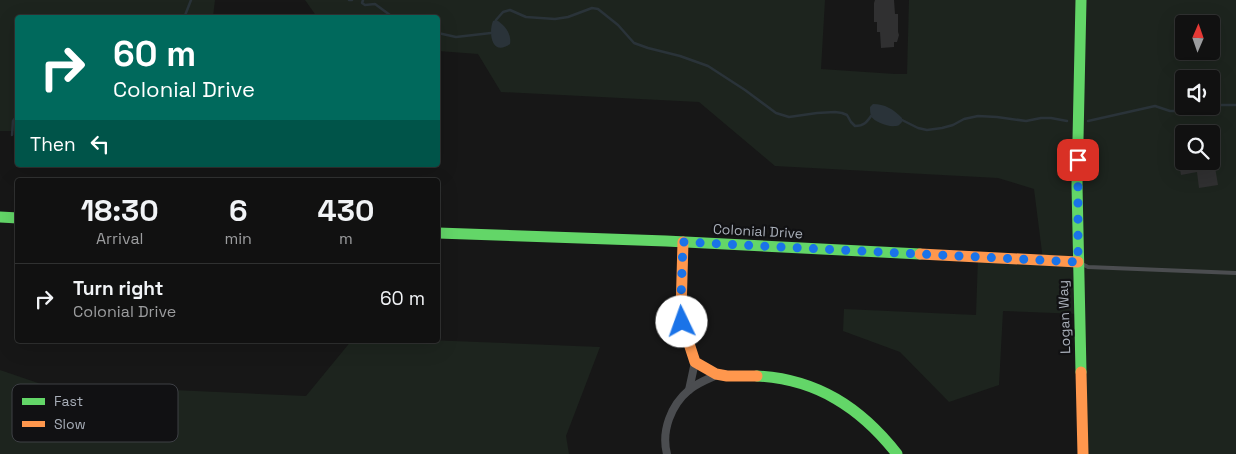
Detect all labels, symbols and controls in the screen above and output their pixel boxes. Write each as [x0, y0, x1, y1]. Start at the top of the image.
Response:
north arrow [1175, 15, 1220, 60]
map controls [1175, 15, 1220, 170]
text: 60 m [113, 32, 196, 76]
icon: right [30, 35, 95, 100]
button: sound [1175, 70, 1220, 115]
text: Colonial Drive [113, 75, 255, 103]
button: search [1175, 125, 1220, 170]
icon: left [86, 130, 114, 158]
text: Then [30, 132, 76, 157]
pin [1057, 139, 1099, 181]
icon: arrive [1064, 146, 1092, 174]
text: 18:30 [81, 191, 159, 230]
text: 6 [229, 191, 247, 230]
text: 430 [318, 191, 374, 230]
street label: Colonial Drive [712, 220, 804, 242]
text: Arrival [96, 228, 144, 249]
text: min [224, 228, 252, 249]
text: m [339, 228, 353, 249]
text: Turn right [73, 276, 163, 301]
street label: Logan Way [1054, 280, 1074, 354]
icon: right [30, 285, 58, 313]
text: 60 m [380, 286, 425, 311]
position arrow [655, 295, 707, 347]
text: Colonial Drive [73, 301, 176, 322]
legend [12, 384, 178, 442]
text: Fast [54, 392, 83, 410]
text: Slow [54, 415, 86, 433]

